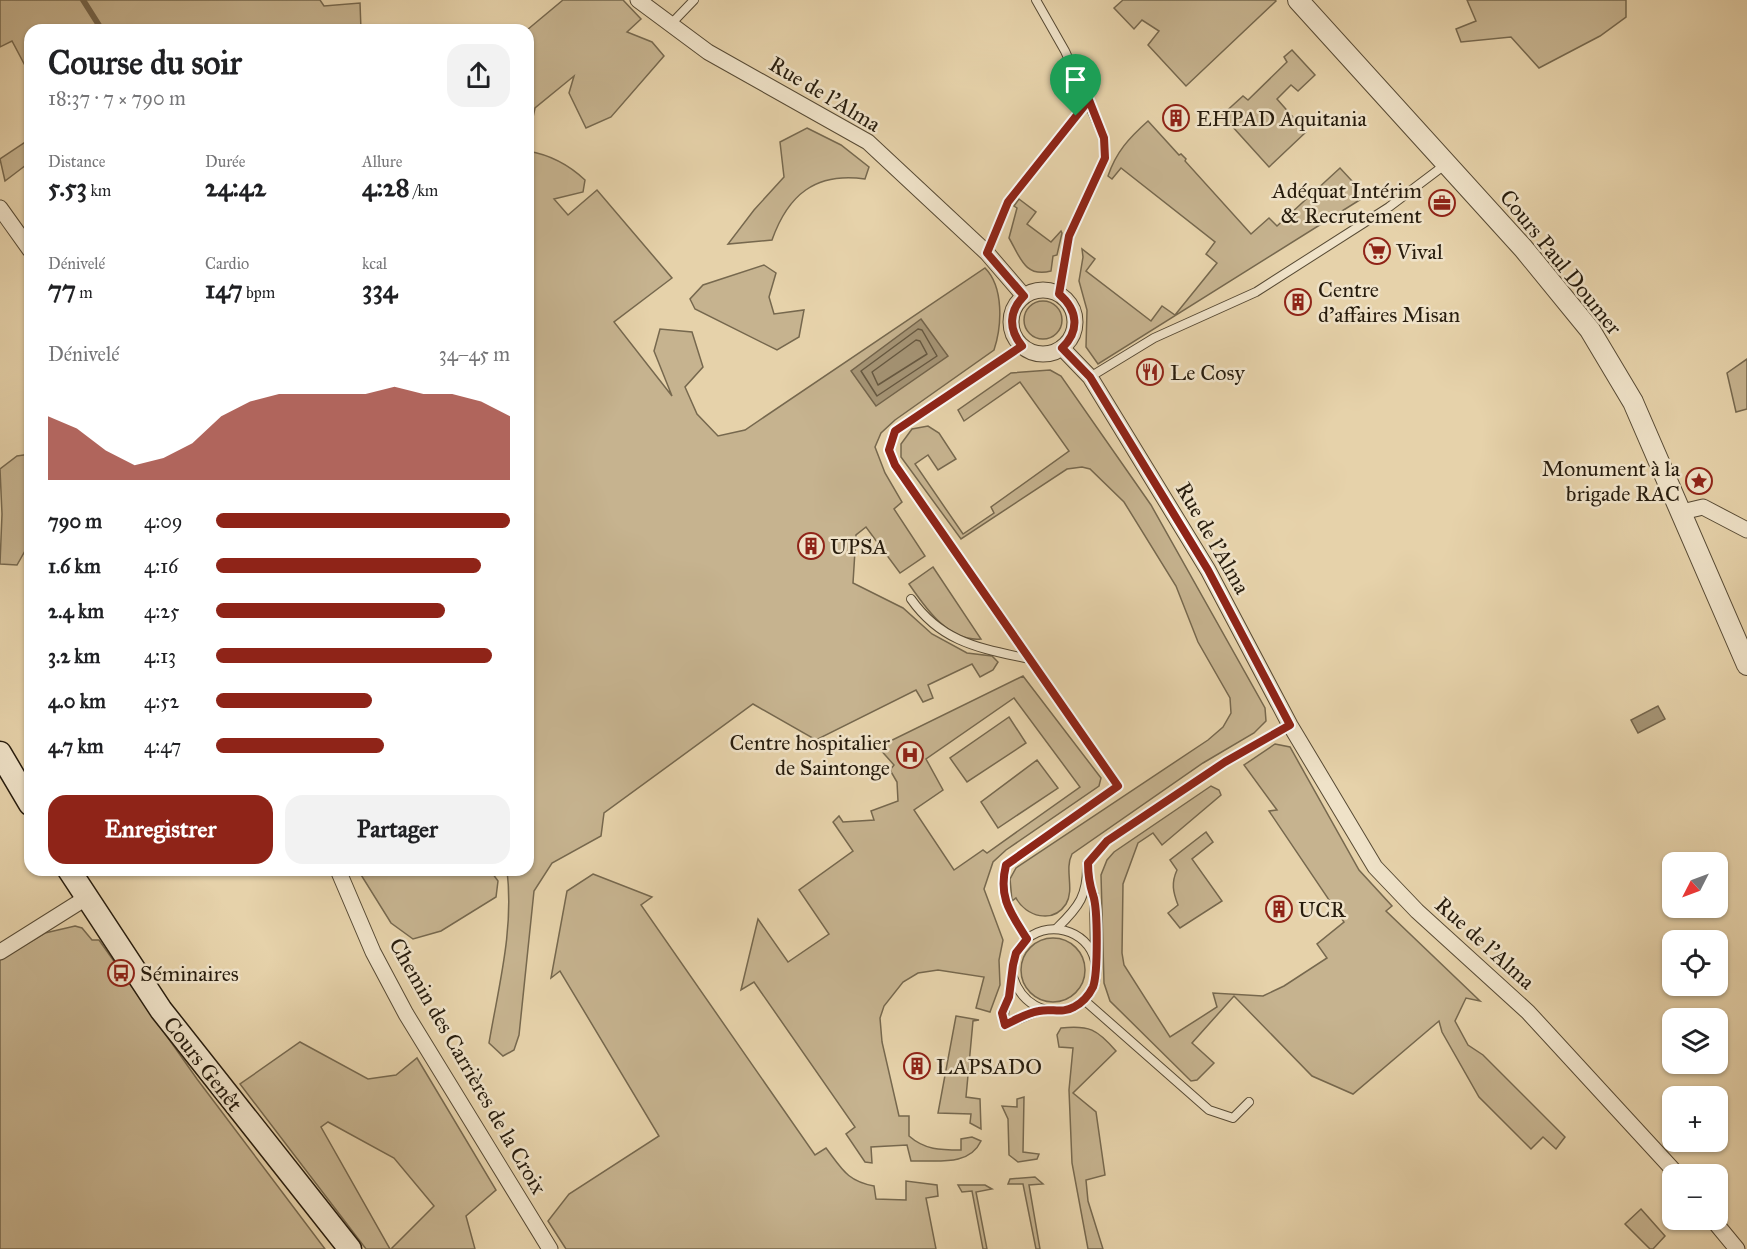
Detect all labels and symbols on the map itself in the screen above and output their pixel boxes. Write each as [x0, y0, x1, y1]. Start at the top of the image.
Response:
street label: Rue de l'Alma [765, 50, 886, 138]
pin [1050, 54, 1101, 116]
building icon: EHPAD Aquitania [1161, 103, 1191, 133]
place label: EHPAD Aquitania [1196, 105, 1368, 132]
place label: Adéquat Intérim & Recrutement [1271, 177, 1423, 229]
street label: Cours Paul Doumer [1494, 184, 1628, 341]
office icon: Adéquat Intérim & Recrutement [1427, 188, 1457, 218]
supermarket icon: Vival [1362, 236, 1392, 266]
place label: Vival [1395, 238, 1443, 265]
place label: Centre d'affaires Misan [1318, 276, 1460, 328]
building icon: Centre d'affaires Misan [1283, 287, 1313, 317]
restaurant icon: Le Cosy [1135, 357, 1165, 387]
place label: Le Cosy [1170, 359, 1245, 386]
place label: Monument à la brigade RAC [1542, 455, 1681, 507]
place icon: Monument à la brigade RAC [1684, 466, 1714, 496]
street label: Rue de l'Alma [1170, 477, 1256, 599]
building icon: UPSA [796, 531, 826, 561]
place label: UPSA [830, 533, 888, 560]
place label: Centre hospitalier de Saintonge [729, 729, 891, 781]
hospital icon: Centre hospitalier de Saintonge [895, 740, 925, 770]
north arrow [1662, 852, 1728, 918]
street label: Rue de l'Alma [1430, 891, 1541, 995]
building icon: UCR [1264, 894, 1294, 924]
place label: UCR [1298, 896, 1346, 923]
street label: Chemin des Carrières de la Croix [383, 933, 553, 1199]
bus stop icon: Séminaires [106, 958, 136, 988]
place label: Séminaires [140, 960, 239, 987]
street label: Cours Genêt [158, 1011, 249, 1117]
building icon: LAPSADO [902, 1051, 932, 1081]
place label: LAPSADO [936, 1053, 1042, 1080]

